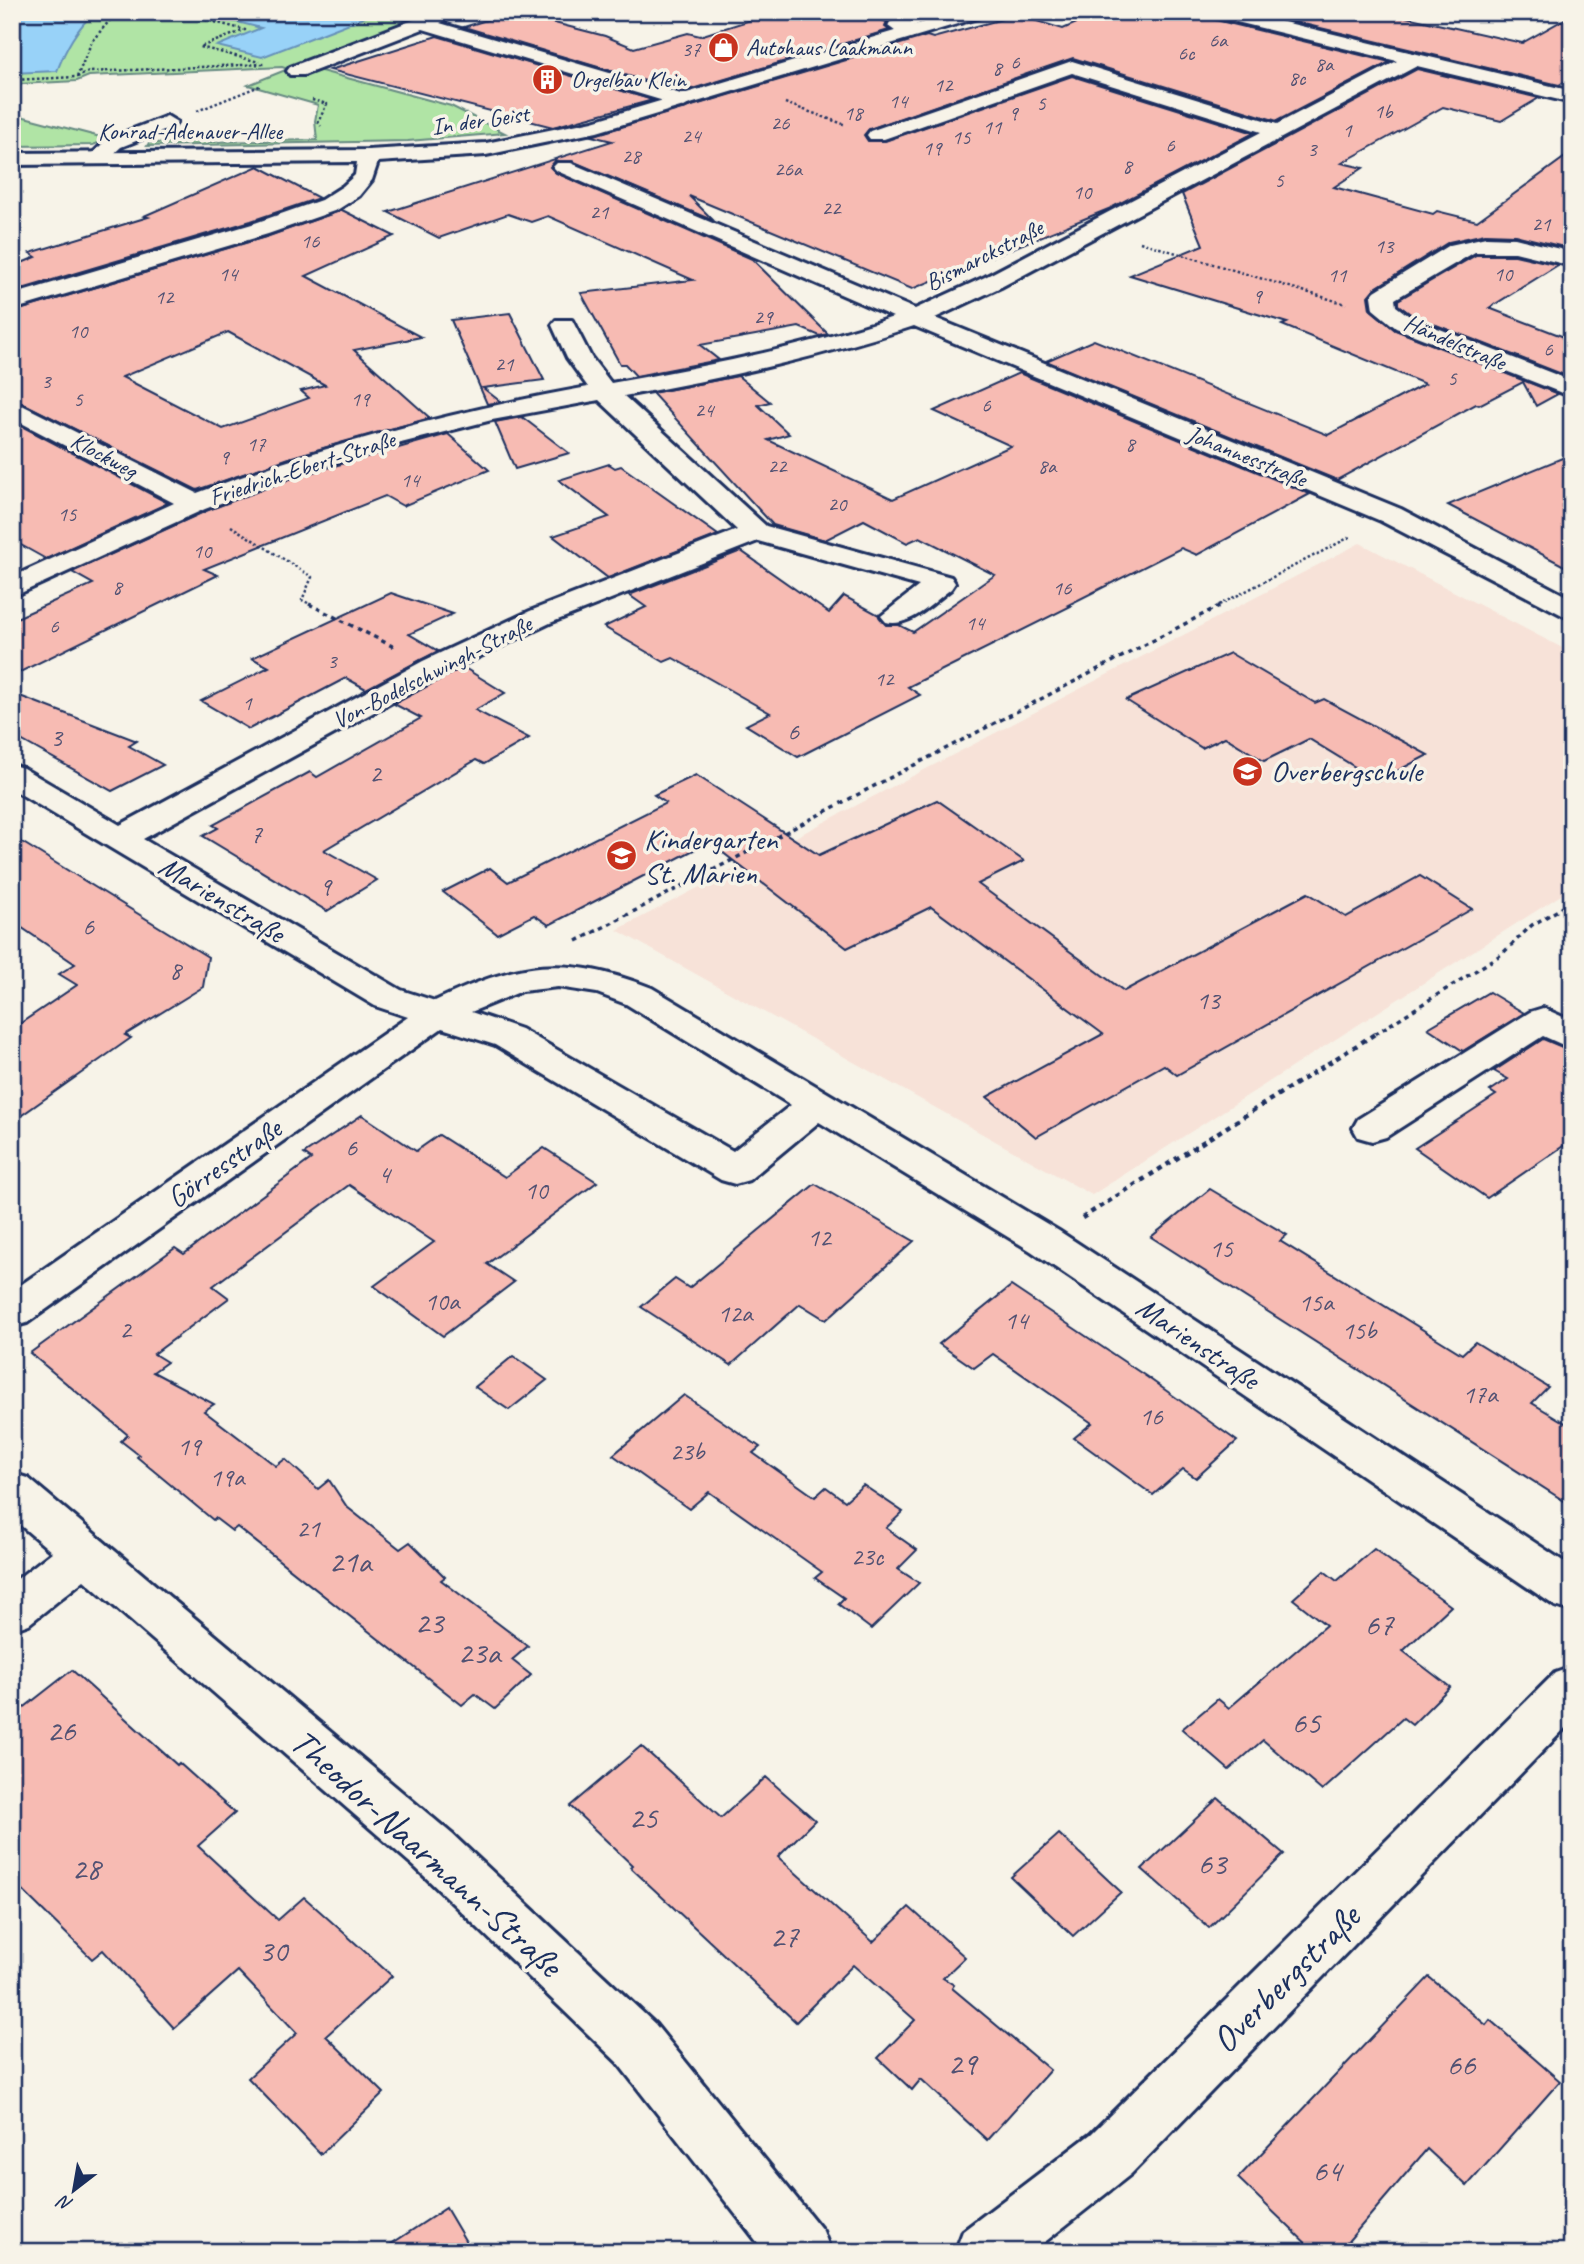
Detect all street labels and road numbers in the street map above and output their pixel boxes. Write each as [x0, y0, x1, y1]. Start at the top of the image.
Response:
street label: In der Geist [430, 98, 533, 142]
street label: Konrad-Adenauer-Allee [98, 116, 284, 146]
street label: Bismarckstraße [920, 212, 1050, 297]
street label: Händelstraße [1400, 307, 1513, 378]
street label: Johannesstraße [1182, 418, 1313, 494]
street label: Friedrich-Ebert-Straße [205, 423, 401, 512]
street label: Klockweg [66, 425, 144, 486]
street label: Von-Bodelschwingh-Straße [327, 608, 539, 735]
street label: Marienstraße [152, 847, 294, 953]
street label: Görresstraße [159, 1108, 291, 1216]
street label: Marienstraße [1129, 1288, 1269, 1399]
street label: Theodor-Naarmann-Straße [281, 1718, 575, 1989]
street label: Overbergstraße [1201, 1892, 1372, 2063]

